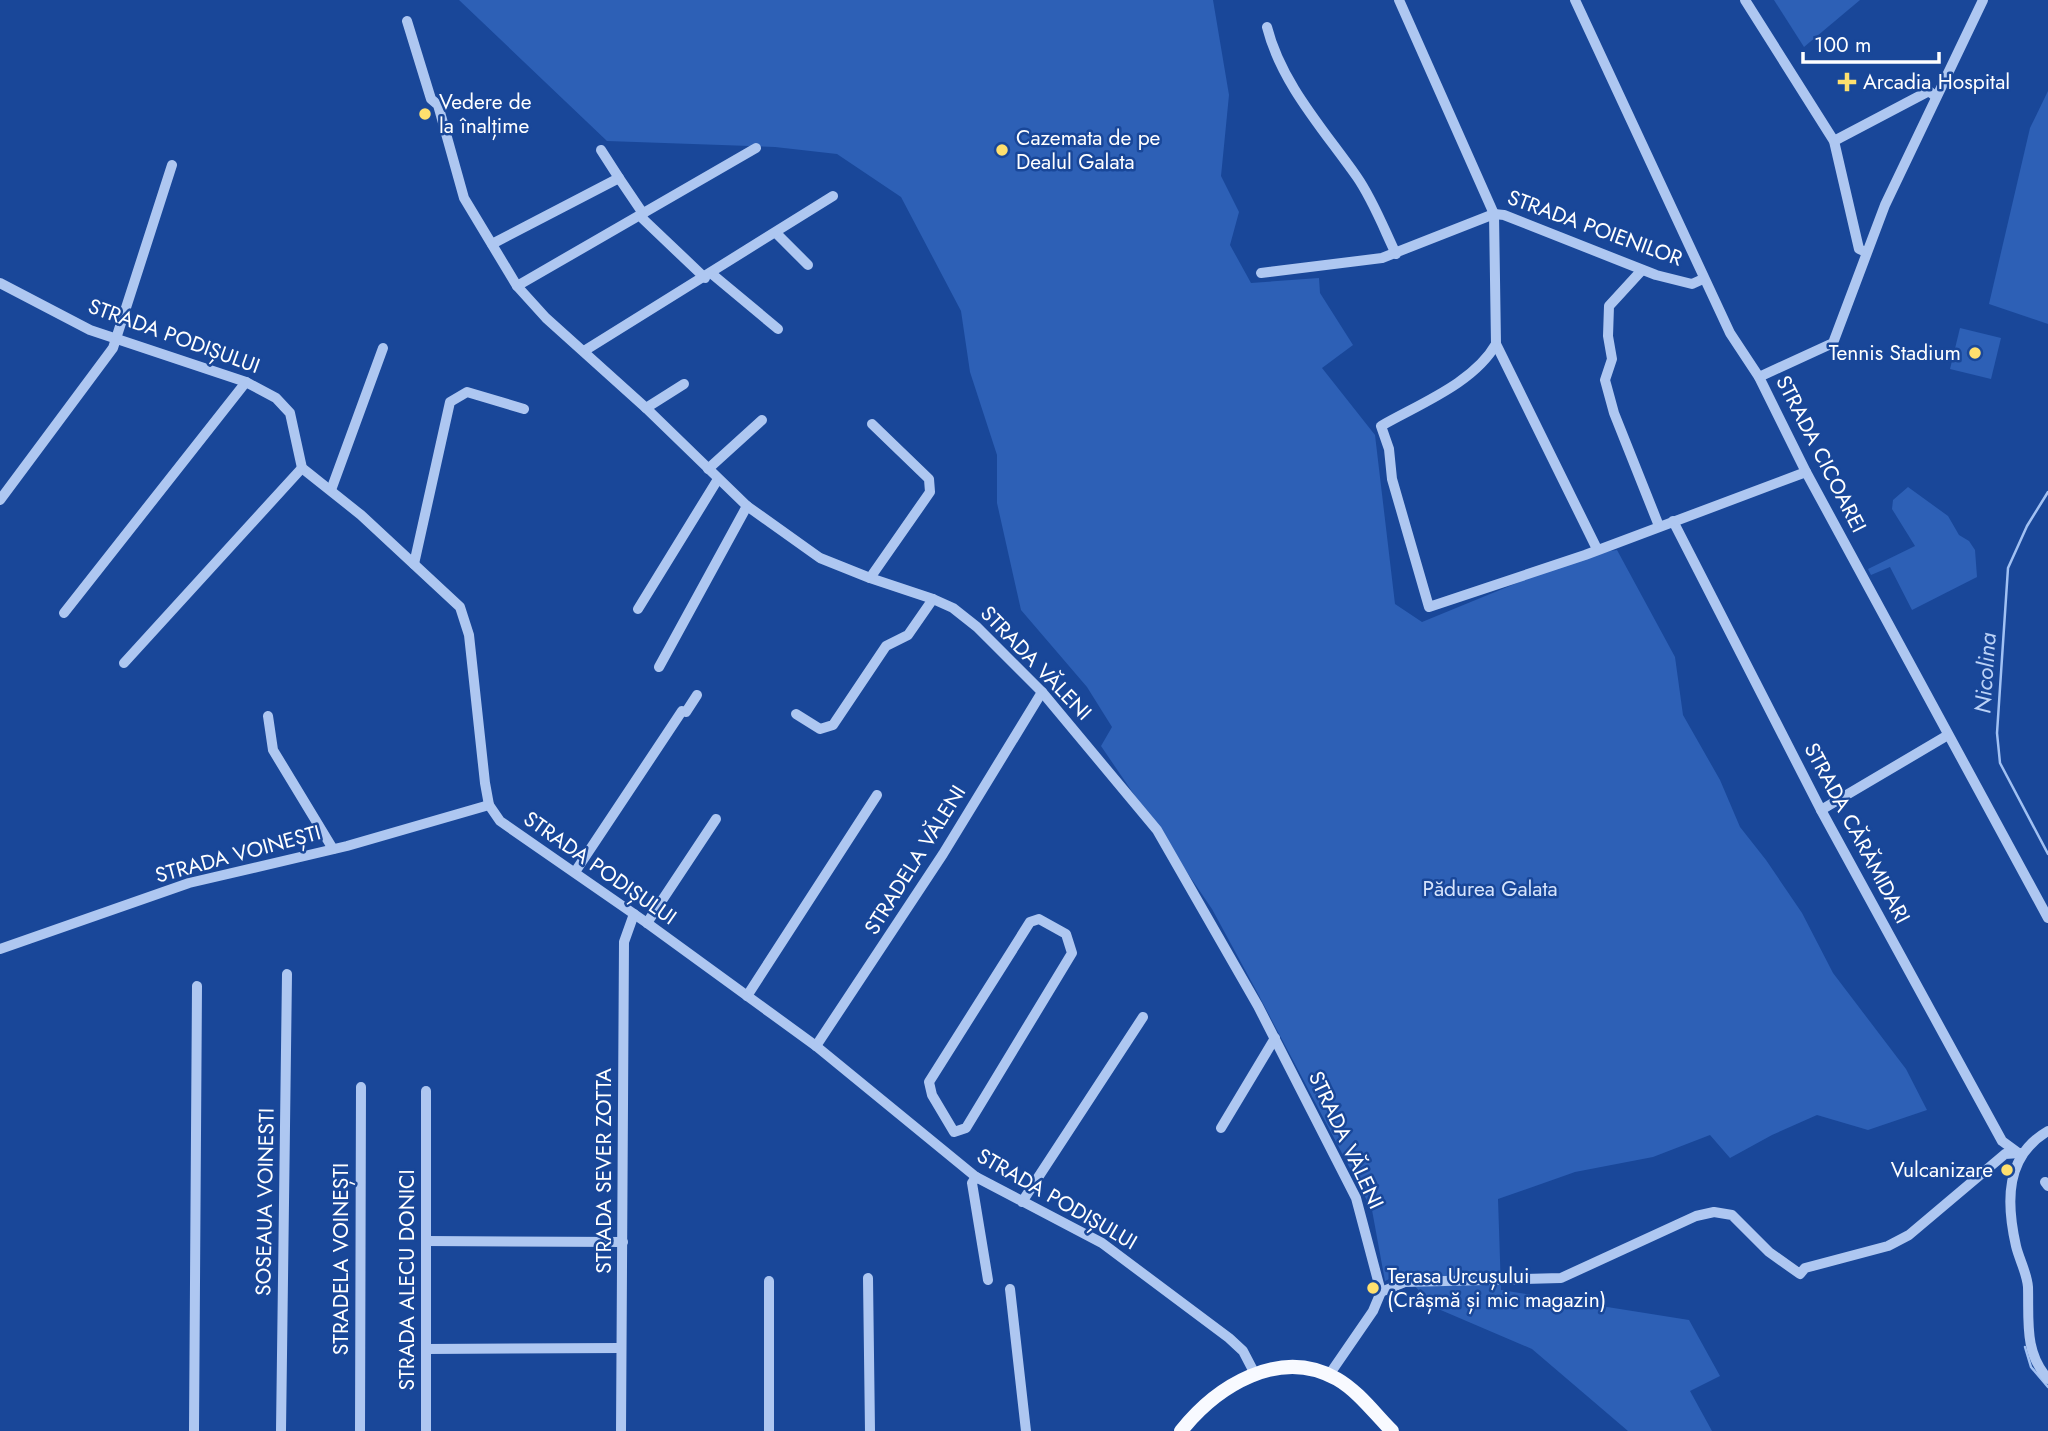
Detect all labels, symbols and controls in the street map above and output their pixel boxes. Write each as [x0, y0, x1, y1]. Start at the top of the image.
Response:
scale bar [1803, 21, 1940, 65]
text: 100 m [1814, 30, 1871, 60]
place label: Arcadia Hospital [1863, 67, 2010, 97]
marker: Arcadia Hospital [1837, 72, 1857, 92]
place label: Vedere de la înalțime [439, 87, 532, 141]
marker: Vedere de la înalțime [417, 106, 433, 122]
place label: Cazemata de pe Dealul Galata [1016, 123, 1161, 177]
marker: Cazemata de pe Dealul Galata [994, 142, 1010, 158]
street label: STRADA POIENILOR [1503, 182, 1687, 274]
street label: STRADA PODIȘULUI [84, 291, 264, 381]
place label: Tennis Stadium [1829, 338, 1961, 368]
marker: Tennis Stadium [1967, 345, 1983, 361]
street label: STRADA CICOAREI [1768, 370, 1874, 538]
street label: STRADA VĂLENI [974, 599, 1098, 727]
water label: Nicolina [1965, 631, 2005, 715]
street label: STRADA CĂRĂMIDARI [1797, 737, 1917, 929]
street label: STRADELA VĂLENI [857, 780, 973, 940]
street label: STRADA PODIȘULUI [517, 804, 683, 932]
street label: STRADA VOINEȘTI [152, 817, 324, 891]
park label: Pădurea Galata [1422, 874, 1558, 904]
street label: STRADA VĂLENI [1301, 1066, 1391, 1214]
street label: STRADA SEVER ZOTTA [589, 1068, 619, 1274]
street label: SOSEAUA VOINESTI [248, 1108, 282, 1296]
street label: STRADA PODIȘULUI [971, 1141, 1143, 1257]
place label: Vulcanizare [1891, 1155, 1993, 1185]
marker: Vulcanizare [1999, 1162, 2015, 1178]
street label: STRADELA VOINEȘTI [326, 1163, 356, 1355]
street label: STRADA ALECU DONICI [392, 1169, 422, 1391]
place label: Terasa Urcușului (Crâșmă și mic magazin) [1387, 1261, 1606, 1315]
marker: Terasa Urcușului (Crâșmă și mic magazin) [1365, 1280, 1381, 1296]

